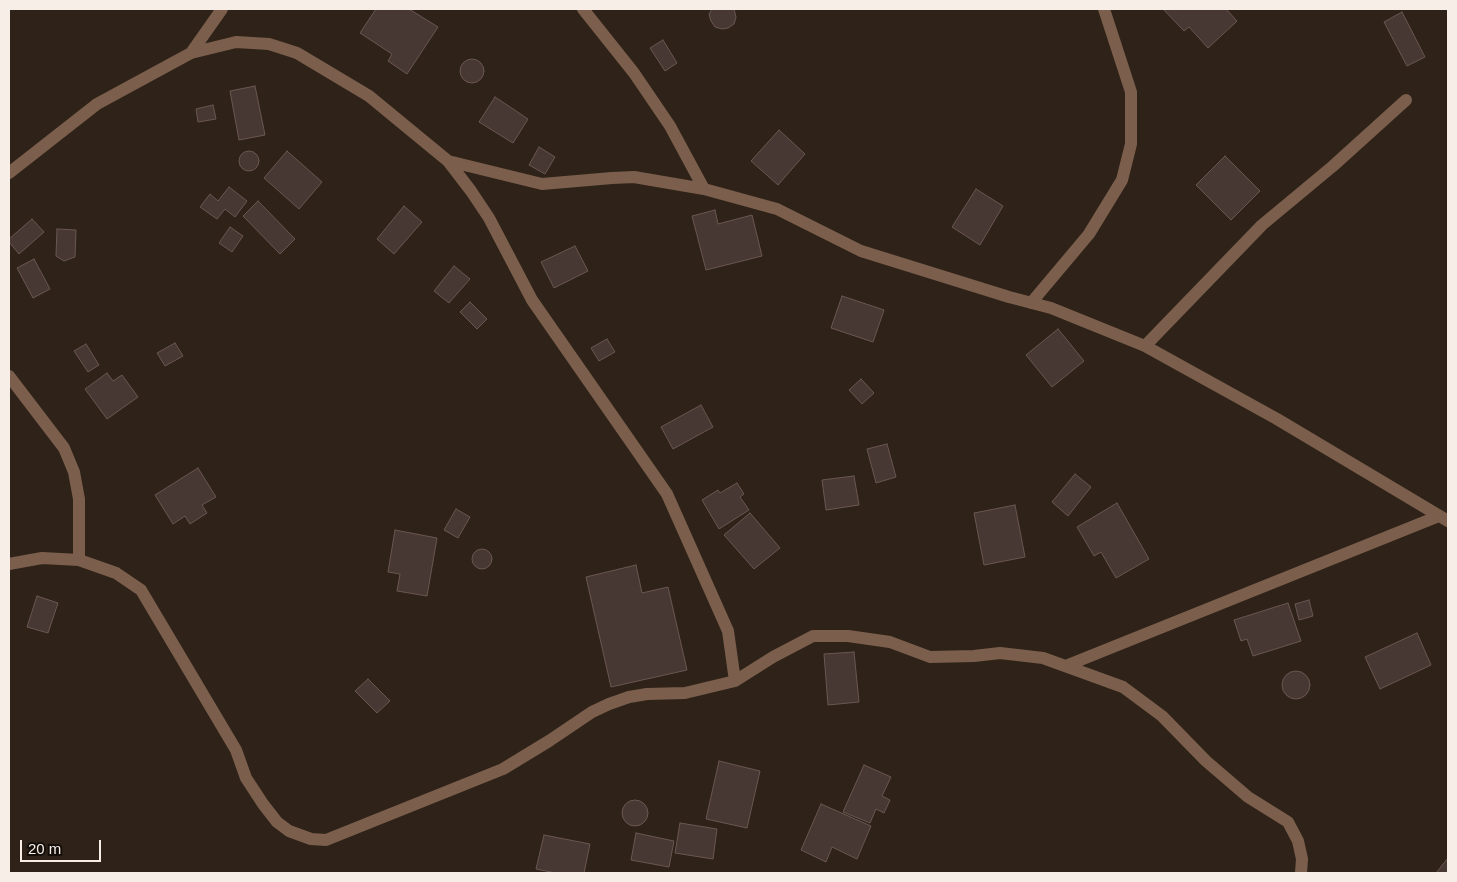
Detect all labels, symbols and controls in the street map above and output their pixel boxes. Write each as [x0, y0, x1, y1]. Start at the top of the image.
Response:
scale bar [22, 830, 104, 862]
text: 20 m [28, 840, 61, 857]

